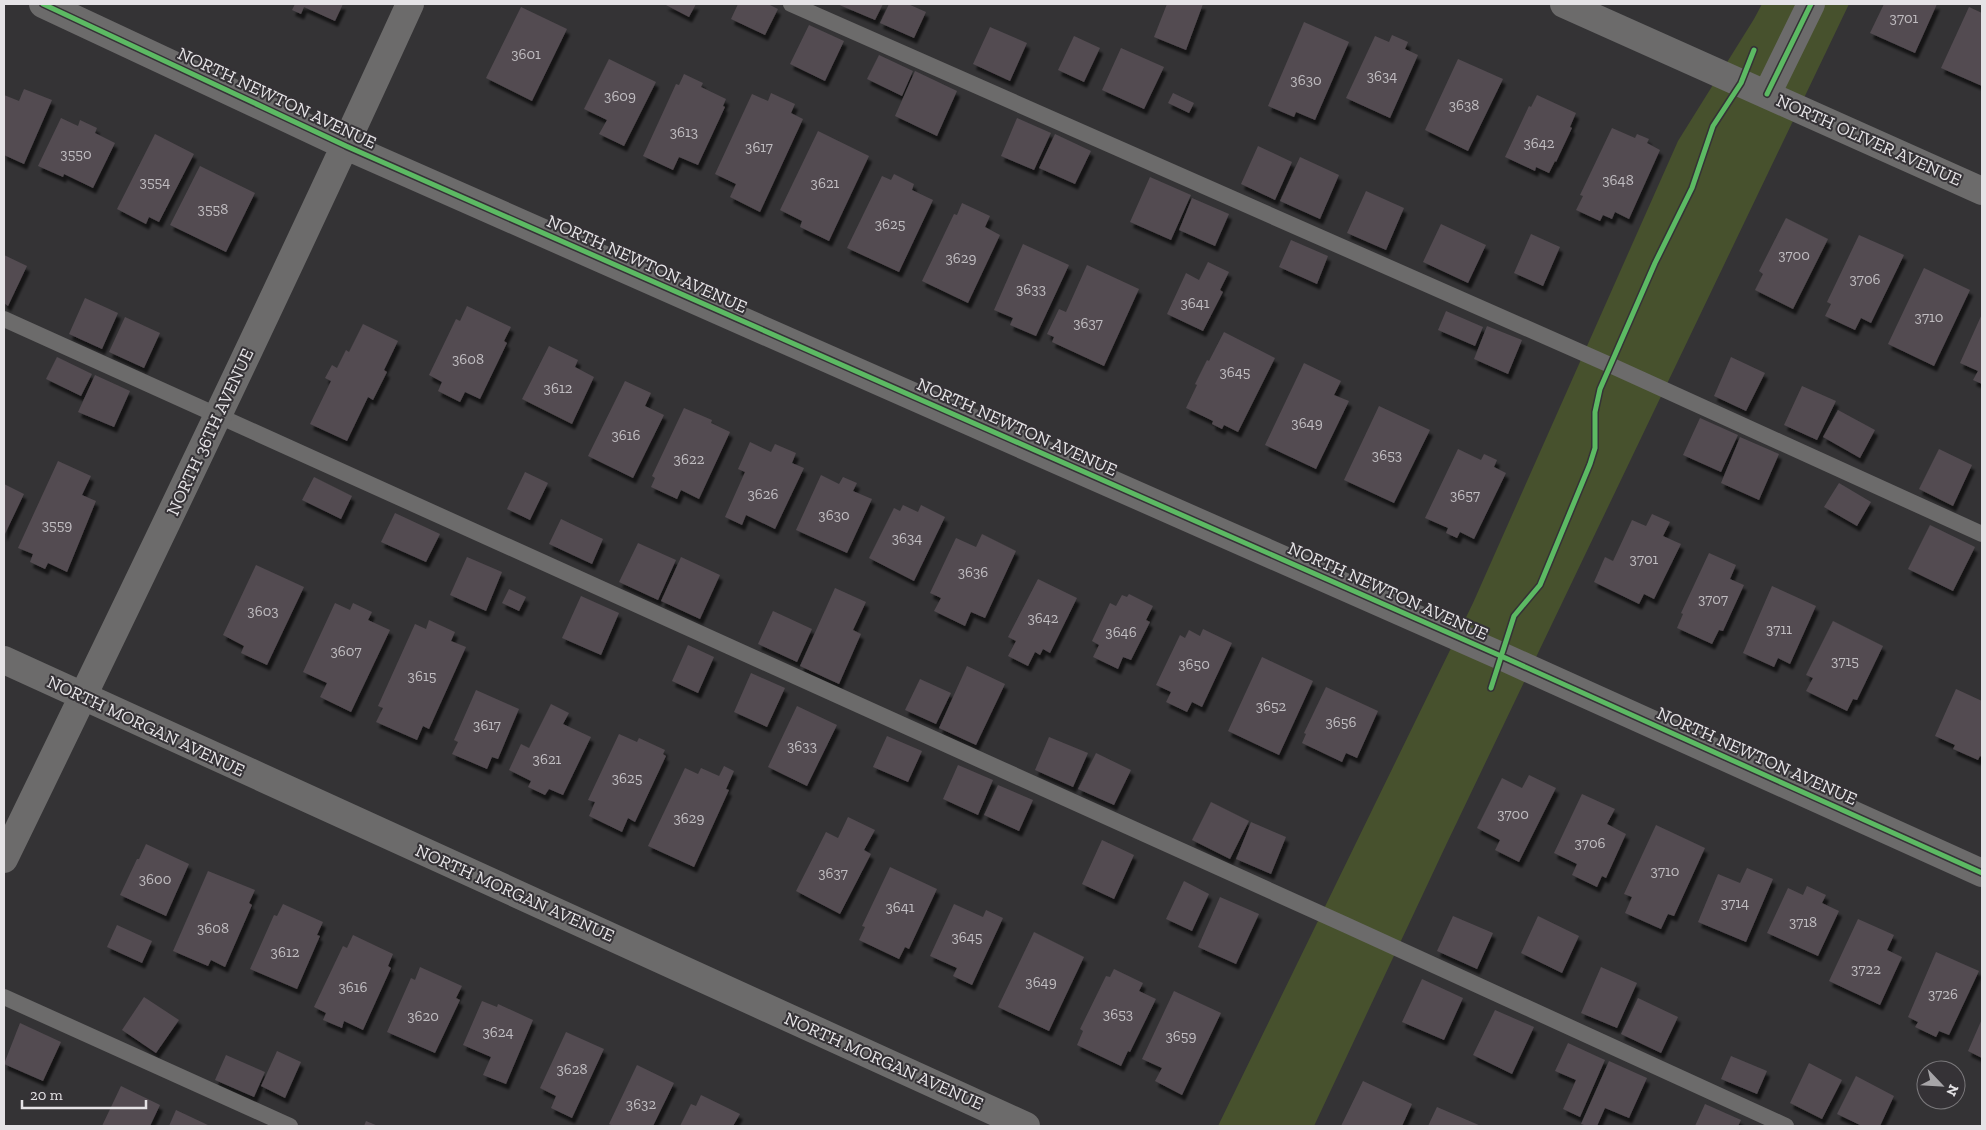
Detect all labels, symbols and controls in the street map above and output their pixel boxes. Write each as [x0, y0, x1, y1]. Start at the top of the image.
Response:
house number: 3701 [1890, 9, 1919, 27]
street label: NORTH NEWTON AVENUE [174, 42, 380, 154]
house number: 3601 [511, 45, 541, 63]
house number: 3634 [1367, 67, 1397, 85]
house number: 3630 [1290, 71, 1322, 89]
house number: 3609 [604, 87, 636, 105]
street label: NORTH OLIVER AVENUE [1773, 89, 1965, 191]
house number: 3638 [1449, 96, 1479, 114]
house number: 3613 [670, 123, 698, 141]
house number: 3642 [1523, 134, 1555, 152]
house number: 3617 [745, 138, 773, 156]
house number: 3550 [60, 145, 92, 163]
house number: 3648 [1602, 171, 1634, 189]
house number: 3554 [140, 173, 170, 191]
house number: 3621 [811, 174, 840, 192]
house number: 3558 [198, 200, 228, 218]
street label: NORTH NEWTON AVENUE [544, 210, 750, 318]
house number: 3625 [875, 215, 906, 233]
house number: 3700 [1778, 246, 1810, 264]
house number: 3629 [946, 249, 977, 267]
house number: 3706 [1849, 270, 1881, 288]
house number: 3633 [1016, 280, 1046, 298]
house number: 3641 [1180, 294, 1210, 312]
house number: 3710 [1915, 308, 1943, 326]
house number: 3637 [1073, 314, 1103, 332]
street label: NORTH 36TH AVENUE [162, 345, 258, 519]
house number: 3608 [452, 350, 484, 368]
house number: 3645 [1219, 363, 1251, 381]
street label: NORTH NEWTON AVENUE [914, 373, 1120, 481]
house number: 3612 [544, 379, 573, 397]
house number: 3649 [1291, 414, 1323, 432]
house number: 3616 [611, 426, 641, 444]
house number: 3653 [1372, 446, 1402, 464]
house number: 3622 [674, 450, 705, 468]
house number: 3626 [748, 485, 779, 503]
house number: 3657 [1450, 486, 1480, 504]
house number: 3630 [818, 506, 850, 524]
house number: 3559 [42, 516, 72, 534]
house number: 3634 [892, 529, 922, 547]
street label: NORTH NEWTON AVENUE [1285, 537, 1491, 645]
house number: 3701 [1630, 550, 1659, 568]
house number: 3636 [958, 563, 988, 581]
house number: 3707 [1698, 590, 1728, 608]
house number: 3603 [247, 602, 279, 620]
house number: 3642 [1027, 609, 1059, 627]
house number: 3711 [1766, 620, 1792, 638]
house number: 3646 [1105, 623, 1137, 641]
house number: 3607 [330, 642, 362, 660]
house number: 3715 [1831, 652, 1859, 670]
house number: 3650 [1178, 655, 1210, 673]
house number: 3615 [408, 667, 437, 685]
street label: NORTH MORGAN AVENUE [44, 670, 248, 782]
house number: 3652 [1256, 697, 1287, 715]
street label: NORTH NEWTON AVENUE [1654, 702, 1860, 810]
house number: 3656 [1326, 713, 1357, 731]
house number: 3617 [473, 716, 501, 734]
house number: 3633 [787, 737, 817, 755]
house number: 3621 [533, 750, 562, 768]
house number: 3625 [612, 769, 643, 787]
house number: 3700 [1497, 805, 1529, 823]
house number: 3629 [674, 809, 705, 827]
house number: 3706 [1574, 834, 1606, 852]
street label: NORTH MORGAN AVENUE [412, 839, 618, 947]
house number: 3710 [1651, 862, 1679, 880]
house number: 3637 [818, 864, 848, 882]
house number: 3600 [139, 870, 171, 888]
house number: 3714 [1721, 894, 1749, 912]
house number: 3641 [885, 898, 915, 916]
house number: 3718 [1789, 913, 1817, 931]
house number: 3608 [197, 919, 229, 937]
house number: 3645 [951, 928, 983, 946]
house number: 3612 [271, 943, 300, 961]
house number: 3722 [1851, 960, 1881, 978]
house number: 3649 [1025, 973, 1057, 991]
house number: 3616 [338, 978, 368, 996]
house number: 3726 [1928, 985, 1958, 1003]
house number: 3653 [1103, 1005, 1133, 1023]
house number: 3620 [407, 1007, 439, 1025]
street label: NORTH MORGAN AVENUE [781, 1007, 987, 1115]
house number: 3624 [482, 1023, 514, 1041]
house number: 3659 [1166, 1027, 1197, 1045]
house number: 3628 [556, 1060, 588, 1078]
north arrow [1916, 1060, 1966, 1110]
scale bar [22, 1078, 146, 1110]
text: N [1942, 1082, 1962, 1099]
text: 20 m [30, 1086, 63, 1104]
house number: 3632 [626, 1095, 656, 1113]

